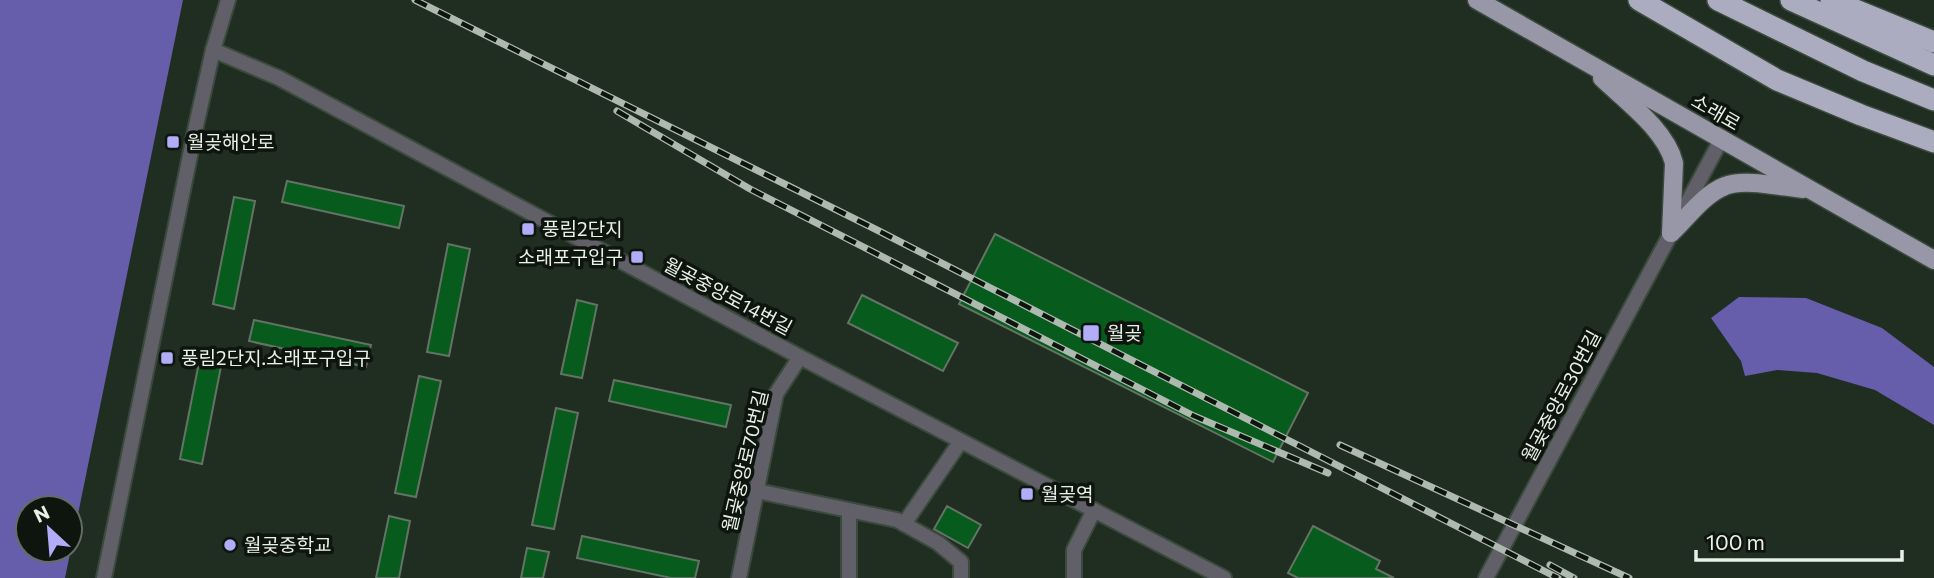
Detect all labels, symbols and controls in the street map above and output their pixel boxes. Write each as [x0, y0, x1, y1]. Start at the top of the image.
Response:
street label: 소래로 [1688, 88, 1745, 135]
place label: 월곶해안로 [187, 130, 274, 153]
marker: 월곶해안로 [165, 134, 181, 150]
place label: 풍림2단지 [542, 217, 622, 240]
marker: 풍림2단지 [520, 221, 536, 237]
place label: 소래포구입구 [518, 245, 623, 268]
marker: 소래포구입구 [629, 249, 645, 265]
street label: 월곶중앙로14번길 [660, 252, 796, 339]
place label: 월곶 [1107, 321, 1142, 344]
marker: 월곶 [1081, 323, 1101, 343]
street label: 월곶중앙로30번길 [1516, 326, 1605, 465]
place label: 풍림2단지.소래포구입구 [181, 346, 371, 369]
marker: 풍림2단지.소래포구입구 [159, 350, 175, 366]
street label: 월곶중앙로70번길 [717, 388, 772, 534]
place label: 월곶역 [1041, 482, 1093, 505]
marker: 월곶역 [1019, 486, 1035, 502]
north arrow [14, 494, 84, 564]
text: N [30, 500, 53, 527]
scale bar [1696, 518, 1902, 562]
text: 100 m [1706, 529, 1765, 554]
place label: 월곶중학교 [244, 533, 331, 556]
marker: 월곶중학교 [222, 537, 238, 553]

